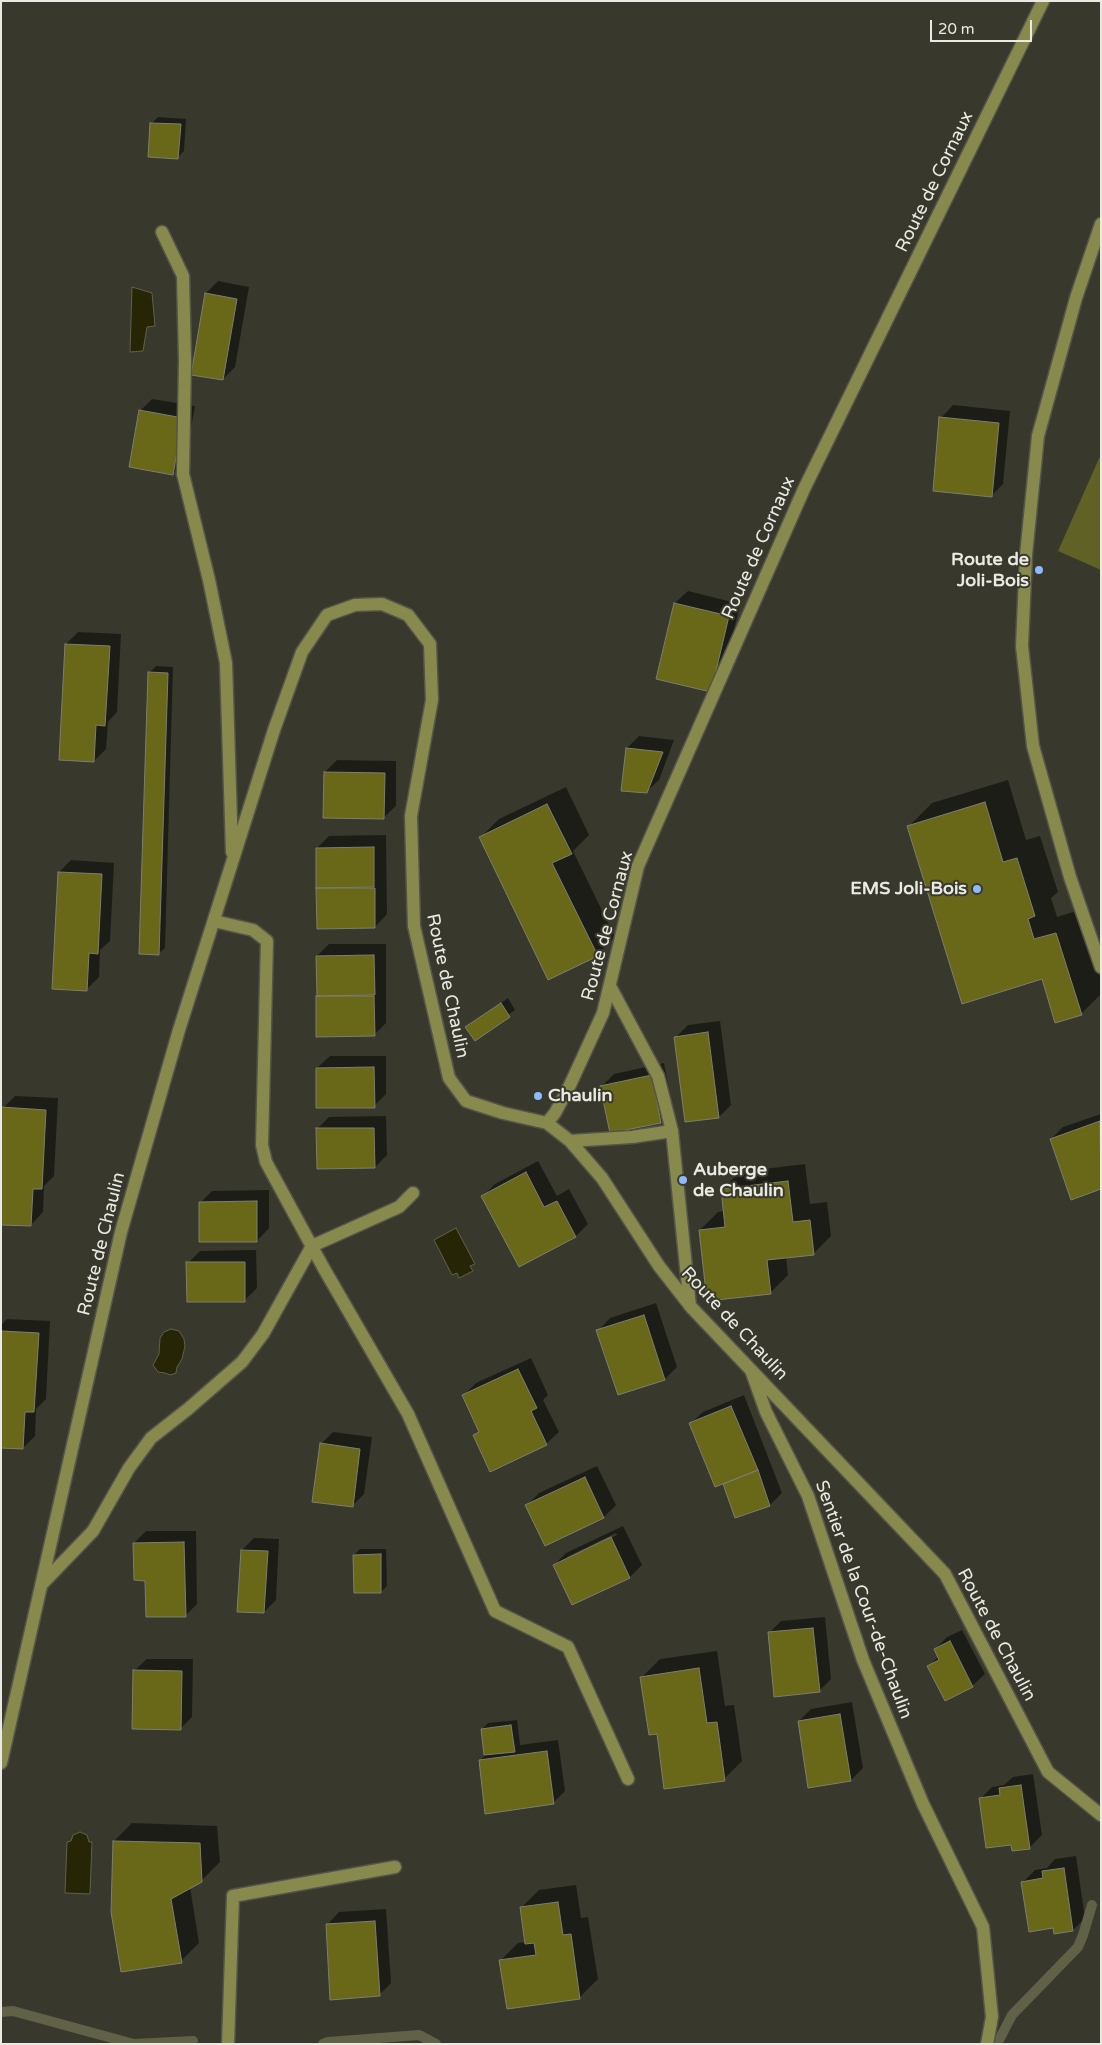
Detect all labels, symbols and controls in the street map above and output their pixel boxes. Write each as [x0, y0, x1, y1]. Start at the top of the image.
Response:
scale bar [932, 10, 1034, 42]
text: 20 m [938, 20, 975, 38]
street label: Route de Cornaux [892, 108, 978, 256]
street label: Route de Cornaux [718, 473, 800, 623]
place label: Route de Joli-Bois [951, 549, 1029, 592]
marker: Route de Joli-Bois [1033, 564, 1045, 576]
street label: Route de Cornaux [578, 849, 638, 1003]
place label: EMS Joli-Bois [850, 878, 967, 900]
marker: EMS Joli-Bois [971, 883, 983, 895]
street label: Route de Chaulin [421, 912, 473, 1060]
place label: Chaulin [548, 1085, 612, 1107]
marker: Chaulin [532, 1090, 544, 1102]
place label: Auberge de Chaulin [693, 1159, 784, 1202]
street label: Route de Chaulin [74, 1170, 130, 1318]
marker: Auberge de Chaulin [677, 1174, 689, 1186]
street label: Route de Chaulin [676, 1263, 792, 1385]
street label: Sentier de la Cour-de-Chaulin [810, 1478, 916, 1722]
street label: Route de Chaulin [952, 1565, 1040, 1705]

